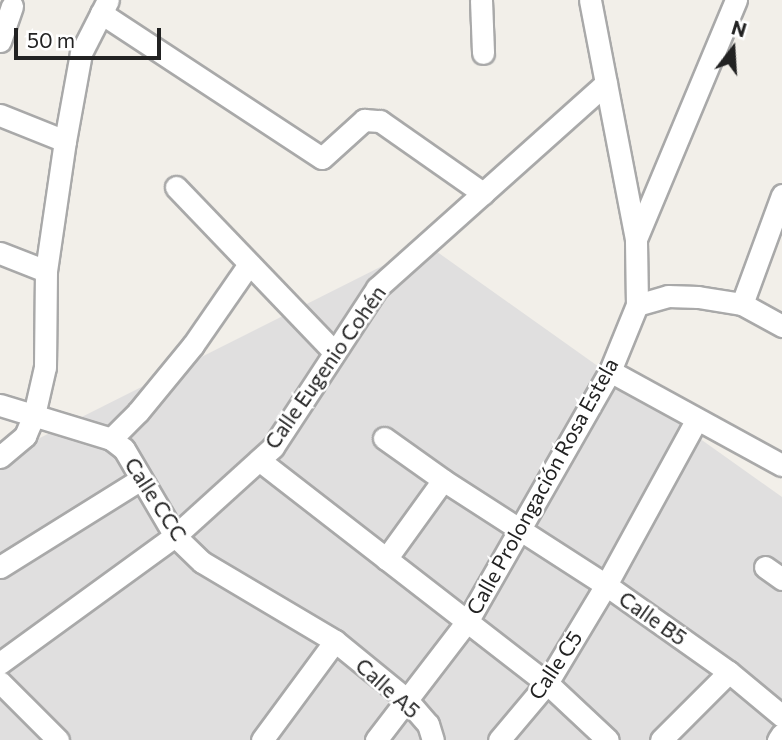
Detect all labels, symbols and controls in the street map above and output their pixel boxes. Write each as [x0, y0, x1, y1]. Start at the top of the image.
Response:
scale bar [18, 14, 164, 58]
north arrow [698, 14, 768, 84]
text: N [729, 15, 749, 42]
text: 50 m [27, 27, 75, 52]
street label: Calle Eugenio Cohén [259, 280, 391, 454]
street label: Calle Prolongación Rosa Estela [461, 353, 623, 619]
street label: Calle CCC [120, 453, 192, 545]
street label: Calle B5 [614, 586, 692, 650]
street label: Calle C5 [523, 626, 587, 704]
street label: Calle A5 [351, 653, 425, 723]

